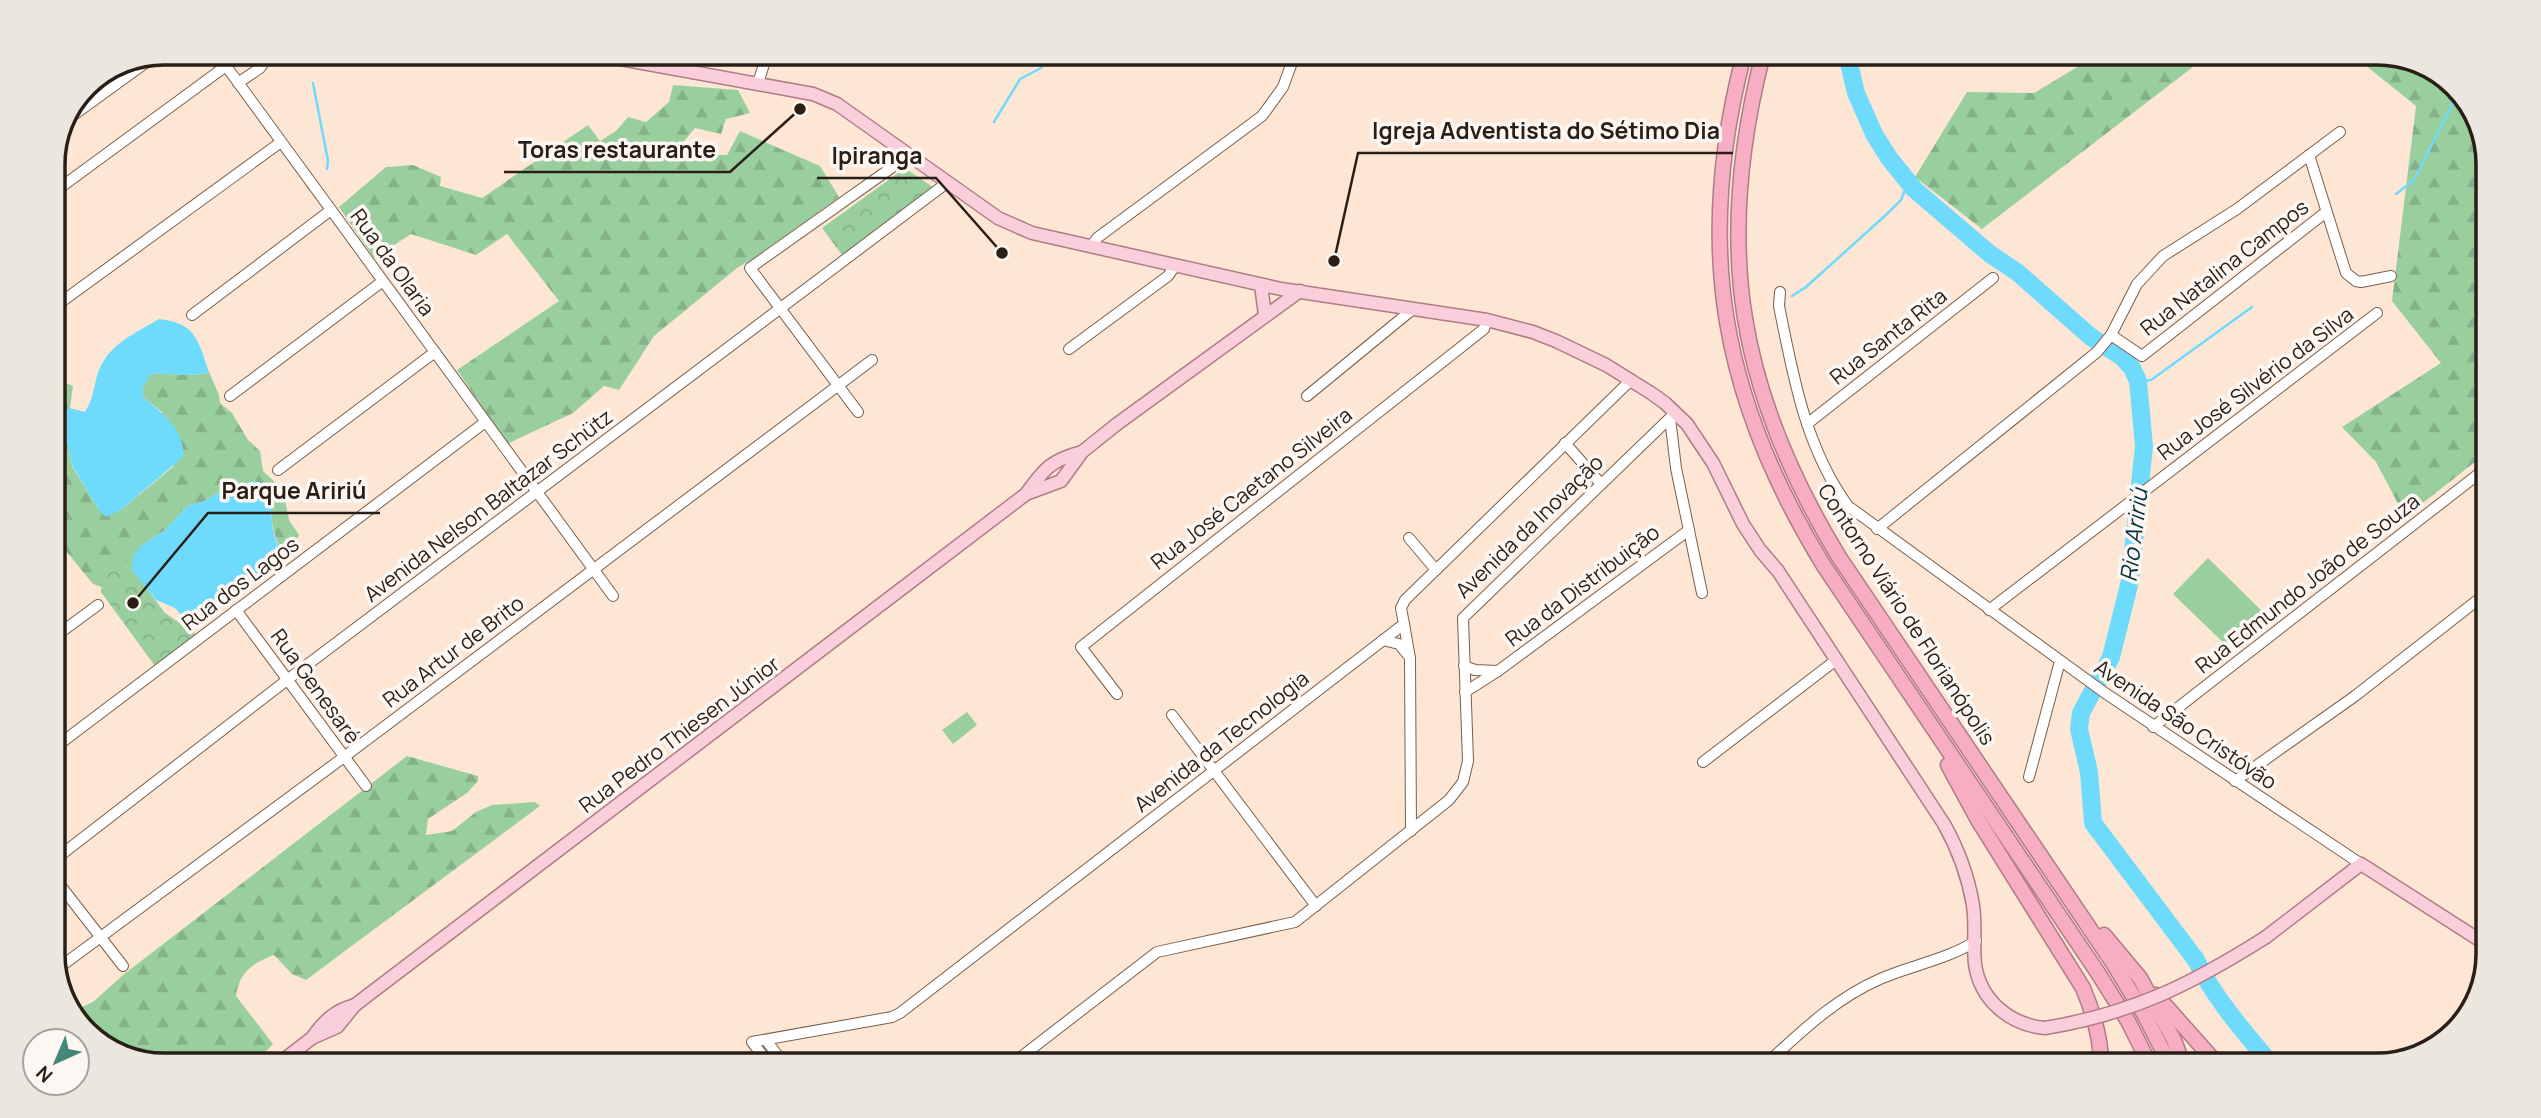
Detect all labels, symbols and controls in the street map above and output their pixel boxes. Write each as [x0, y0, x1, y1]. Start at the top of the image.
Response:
callout: Igreja Adventista do Sétimo Dia [1358, 109, 1733, 153]
text: Igreja Adventista do Sétimo Dia [1372, 114, 1720, 146]
callout: Toras restaurante [504, 128, 730, 172]
text: Toras restaurante [518, 133, 716, 165]
callout: Ipiranga [817, 134, 936, 178]
text: Ipiranga [831, 139, 923, 171]
street label: Rua Natalina Campos [2134, 193, 2314, 341]
street label: Rua da Olaria [345, 203, 441, 321]
street label: Rua Santa Rita [1824, 282, 1952, 390]
street label: Rua José Silvério da Silva [2151, 300, 2359, 466]
street label: Rua José Caetano Silveira [1145, 401, 1357, 575]
street label: Avenida Nelson Baltazar Schütz [358, 402, 618, 608]
street label: Avenida da Inovação [1449, 448, 1609, 604]
callout: Parque Aririú [208, 469, 380, 513]
text: Parque Aririú [222, 474, 366, 506]
street label: Contorno Viário de Florianópolis [1812, 478, 2002, 750]
water label: Rio Aririú [2111, 484, 2155, 583]
street label: Rua Edmundo João de Souza [2189, 487, 2425, 679]
street label: Rua da Distribuição [1499, 518, 1665, 652]
street label: Rua dos Lagos [176, 530, 304, 636]
street label: Rua Artur de Brito [377, 589, 529, 713]
street label: Rua Genesaré [265, 623, 367, 749]
street label: Rua Pedro Thiesen Júnior [573, 649, 785, 819]
street label: Avenida São Cristóvão [2089, 652, 2283, 796]
street label: Avenida da Tecnologia [1128, 664, 1314, 818]
north arrow [21, 1027, 91, 1097]
text: N [30, 1060, 58, 1088]

